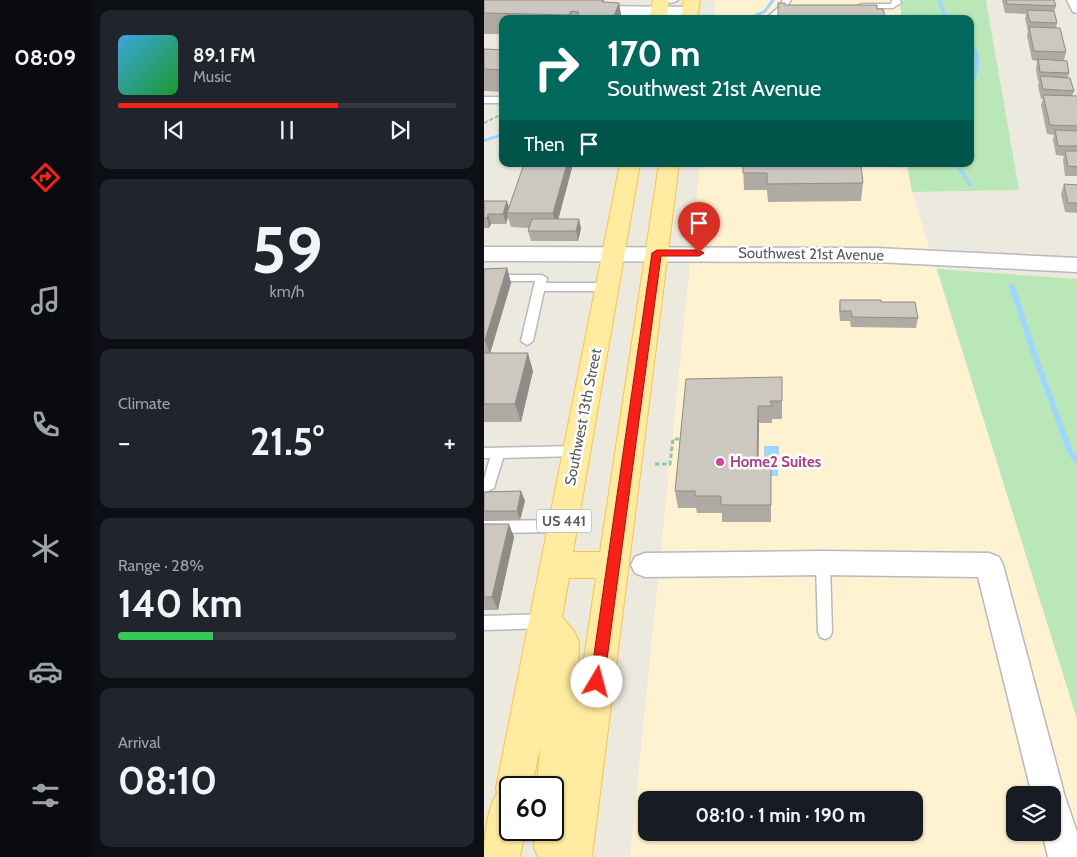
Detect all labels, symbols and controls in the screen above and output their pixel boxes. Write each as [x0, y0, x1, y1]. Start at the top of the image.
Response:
text: 170 m [607, 32, 700, 75]
icon: right [524, 35, 589, 100]
text: 08:09 [14, 44, 76, 71]
text: 89.1 FM [193, 44, 256, 67]
text: Music [193, 67, 231, 86]
text: Southwest 21st Avenue [607, 75, 821, 102]
icon: previous [160, 116, 188, 144]
icon: pause [273, 116, 301, 144]
icon: next [386, 116, 414, 144]
icon: arrive [575, 130, 603, 158]
text: Then [524, 133, 565, 156]
icon: directions [28, 160, 63, 195]
pin [678, 202, 720, 253]
icon: arrive [685, 209, 713, 237]
text: 59 [251, 210, 323, 289]
street label: Southwest 21st Avenue [738, 244, 884, 264]
text: km/h [269, 282, 305, 301]
icon: music [28, 283, 63, 318]
street label: Southwest 13th Street [561, 347, 605, 487]
text: Climate [118, 394, 170, 413]
icon: phone [28, 407, 63, 442]
text: 21.5° [250, 418, 324, 465]
text: − [118, 425, 130, 459]
text: + [444, 425, 456, 459]
place label: Home2 Suites [730, 453, 821, 471]
marker: Home2 Suites [714, 456, 726, 468]
road number: US 441 [536, 510, 592, 532]
icon: climate [28, 531, 63, 566]
text: Range · 28% [118, 556, 204, 575]
text: 140 km [118, 580, 242, 627]
icon: car [28, 654, 63, 689]
position arrow [570, 655, 622, 707]
text: Arrival [118, 733, 161, 752]
text: 08:10 [118, 757, 217, 804]
speed limit sign: 60 [499, 776, 564, 841]
icon: filters [28, 778, 63, 813]
map controls [1006, 786, 1061, 841]
button: layers [1006, 786, 1061, 841]
text: 08:10 · 1 min · 190 m [695, 804, 866, 827]

